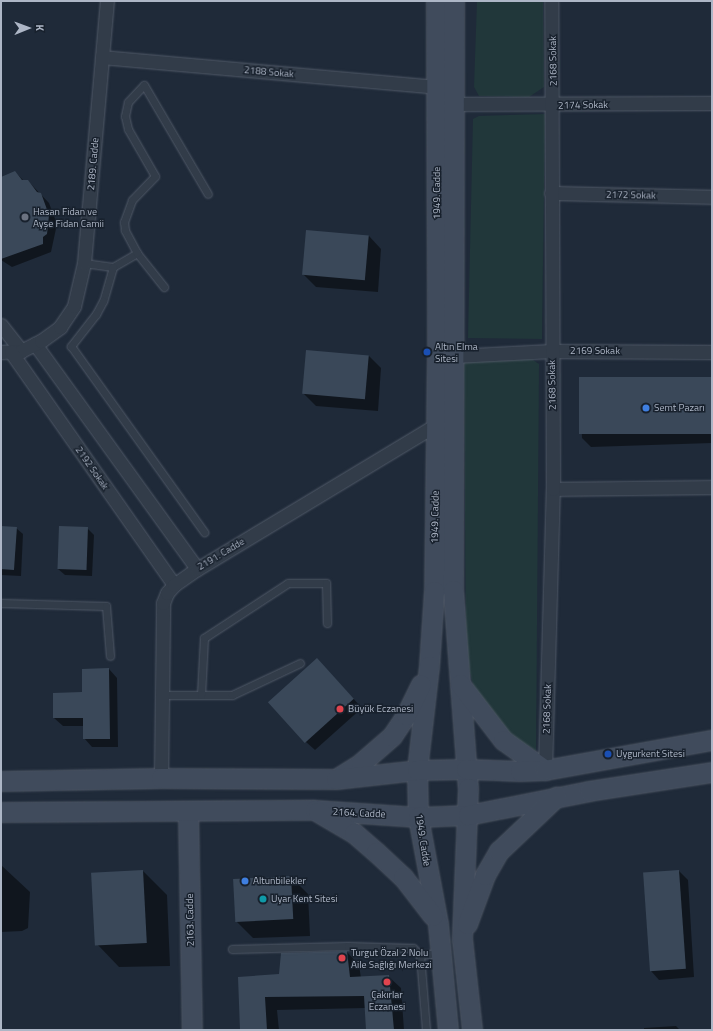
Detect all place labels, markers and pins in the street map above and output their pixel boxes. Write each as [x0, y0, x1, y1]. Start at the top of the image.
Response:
place label: Hasan Fidan ve Ayşe Fidan Camii [33, 205, 104, 228]
marker: Hasan Fidan ve Ayşe Fidan Camii [20, 212, 30, 222]
place label: Altın Elma Sitesi [435, 340, 478, 364]
marker: Altın Elma Sitesi [422, 347, 432, 357]
place label: Semt Pazarı [654, 402, 705, 414]
marker: Semt Pazarı [641, 403, 651, 413]
place label: Büyük Eczanesi [348, 703, 413, 715]
marker: Büyük Eczanesi [335, 704, 345, 714]
place label: Uygurkent Sitesi [616, 748, 685, 760]
marker: Uygurkent Sitesi [603, 749, 613, 759]
place label: Altunbilekler [253, 875, 306, 887]
marker: Altunbilekler [240, 876, 250, 886]
place label: Uyar Kent Sitesi [271, 893, 337, 905]
marker: Uyar Kent Sitesi [258, 894, 268, 904]
place label: Turgut Özal 2 Nolu Aile Sağlığı Merkezi [351, 946, 432, 970]
marker: Turgut Özal 2 Nolu Aile Sağlığı Merkezi [336, 952, 348, 964]
marker: Çakırlar Eczanesi [382, 977, 392, 987]
place label: Çakırlar Eczanesi [369, 988, 405, 1012]

